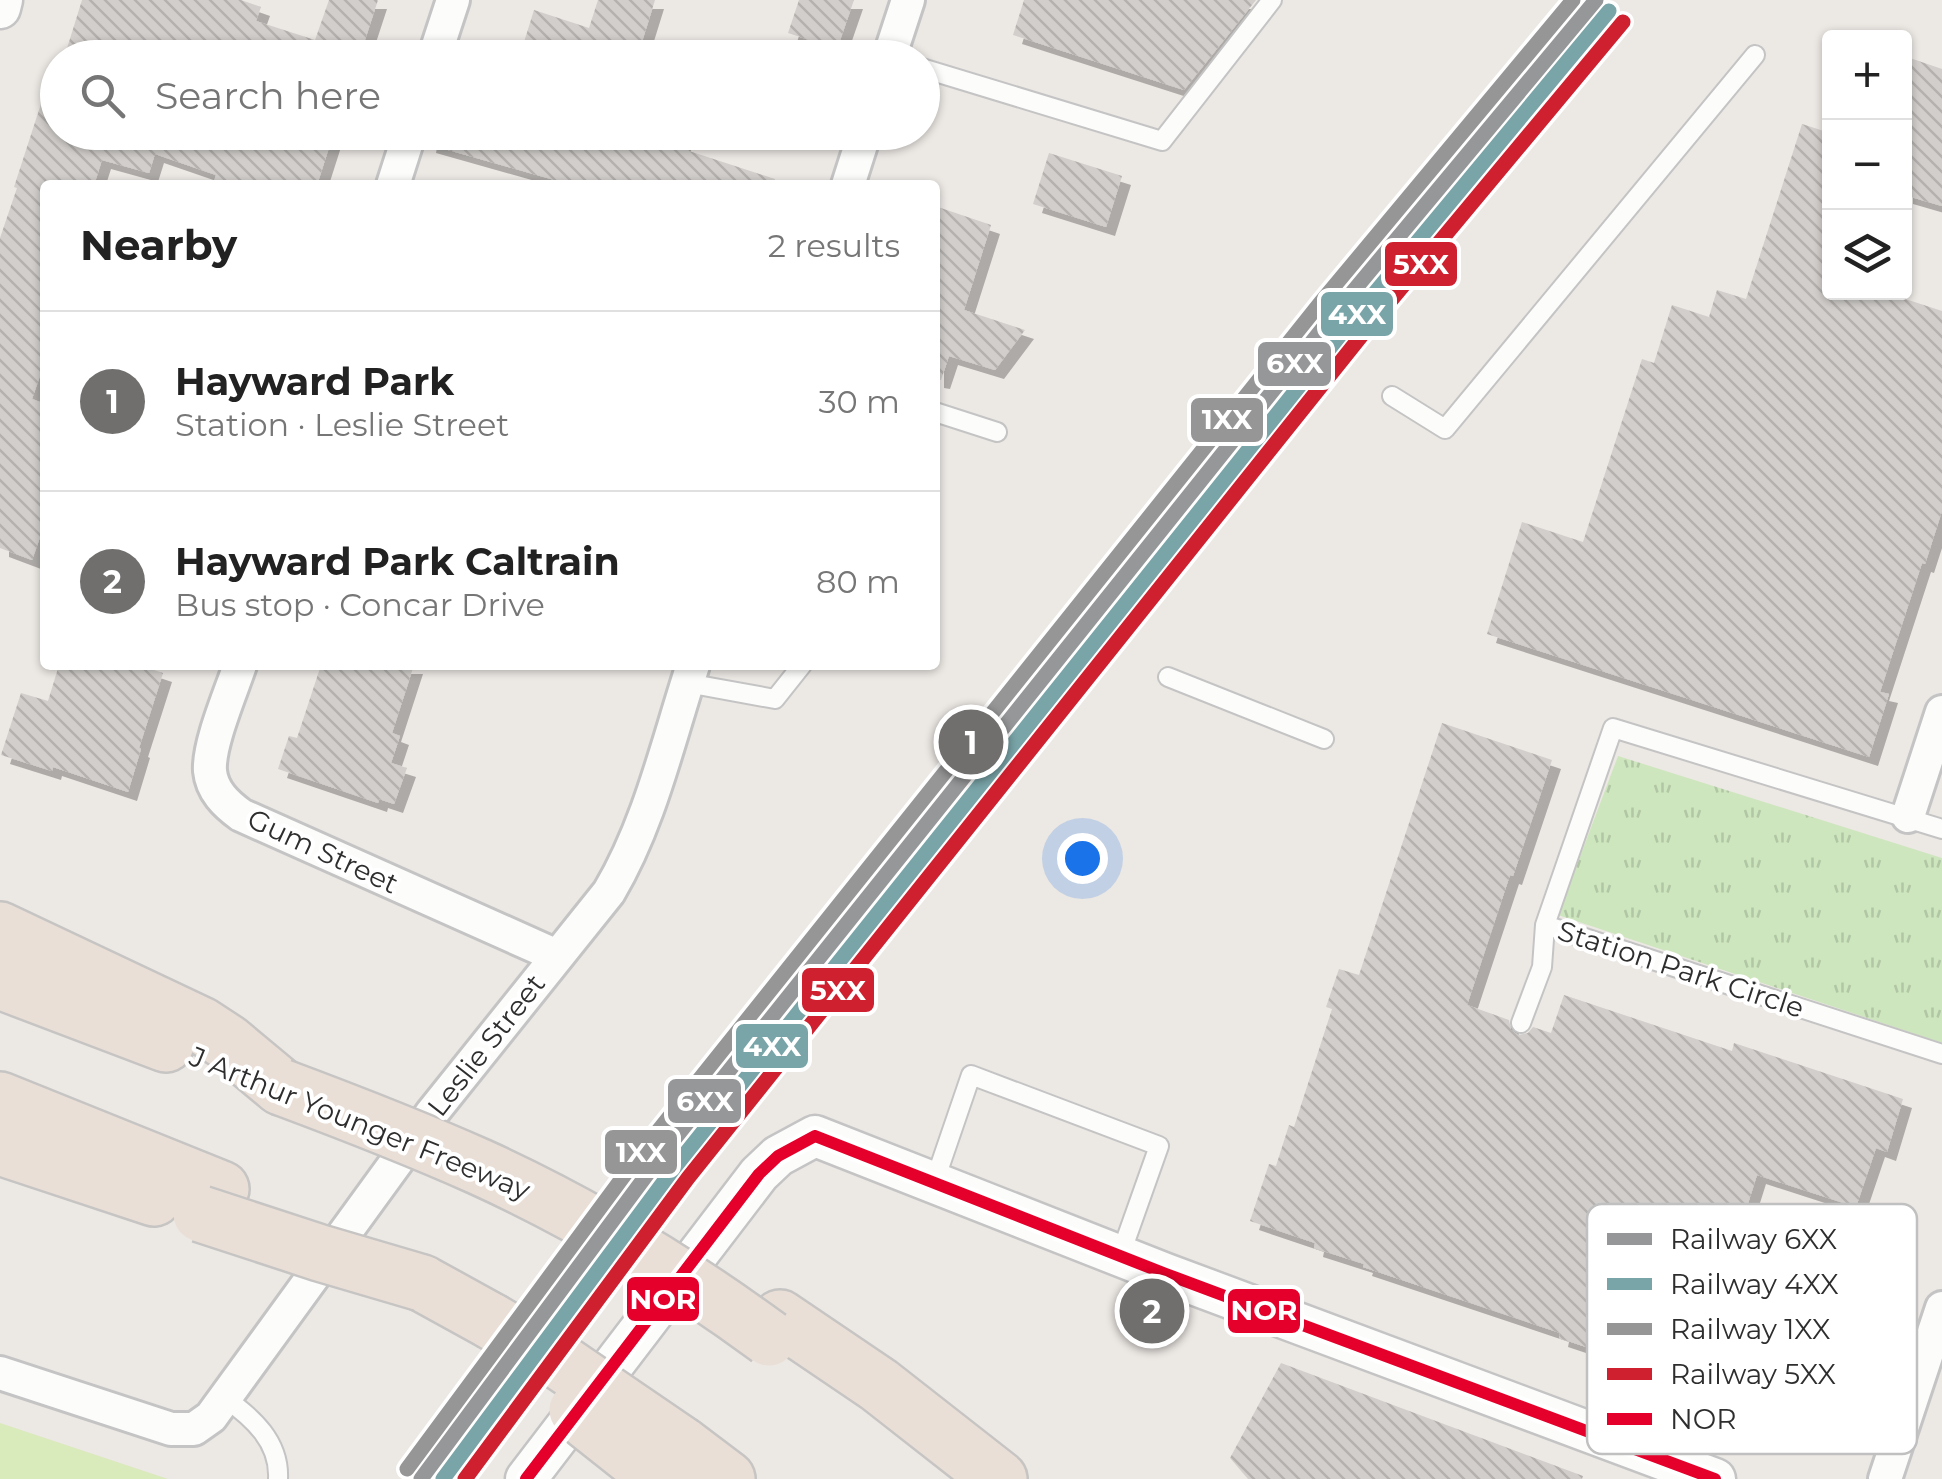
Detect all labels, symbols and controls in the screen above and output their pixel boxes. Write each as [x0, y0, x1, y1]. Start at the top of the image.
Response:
map controls [1822, 30, 1912, 300]
button: + [1822, 30, 1912, 120]
search box [40, 40, 940, 150]
icon: search [75, 68, 130, 123]
text: Search here [155, 72, 381, 119]
button: − [1822, 120, 1912, 210]
button: layers [1822, 210, 1912, 300]
text: Nearby [80, 219, 237, 271]
text: 2 results [768, 226, 900, 265]
line badge: 5XX [1383, 240, 1459, 288]
text: 5XX [1393, 247, 1449, 281]
line badge: 4XX [1319, 290, 1395, 338]
text: 4XX [1328, 297, 1386, 331]
line badge: 6XX [1256, 340, 1333, 388]
text: 6XX [1266, 346, 1324, 380]
text: Hayward Park [175, 358, 454, 405]
text: 1 [106, 382, 119, 421]
text: 30 m [818, 382, 900, 421]
line badge: 1XX [1189, 396, 1265, 444]
text: 1XX [1202, 402, 1252, 436]
text: Station · Leslie Street [175, 405, 509, 444]
text: Hayward Park Caltrain [175, 538, 620, 585]
text: 2 [103, 562, 122, 601]
text: 80 m [816, 562, 900, 601]
text: Bus stop · Concar Drive [175, 585, 545, 624]
pin: 1 [938, 704, 1004, 780]
street label: Gum Street [242, 801, 404, 901]
your location [1057, 833, 1108, 884]
street label: Station Park Circle [1554, 913, 1808, 1025]
line badge: 5XX [800, 966, 876, 1014]
street label: Leslie Street [420, 967, 552, 1123]
text: 5XX [810, 973, 866, 1007]
line badge: 4XX [734, 1022, 810, 1070]
text: 4XX [743, 1029, 801, 1063]
street label: J Arthur Younger Freeway [184, 1039, 536, 1207]
line badge: 6XX [666, 1077, 743, 1125]
text: 6XX [676, 1084, 734, 1118]
line badge: 1XX [603, 1128, 679, 1176]
text: 1XX [616, 1135, 666, 1169]
legend [1587, 1204, 1917, 1454]
text: Railway 6XX [1670, 1222, 1837, 1256]
text: Railway 4XX [1670, 1267, 1839, 1301]
pin: 2 [1120, 1274, 1184, 1348]
line badge: NOR [625, 1275, 701, 1323]
text: NOR [630, 1282, 696, 1316]
line badge: NOR [1226, 1287, 1302, 1335]
text: NOR [1231, 1293, 1297, 1327]
text: Railway 1XX [1670, 1312, 1830, 1346]
text: Railway 5XX [1670, 1357, 1836, 1391]
text: NOR [1670, 1402, 1737, 1436]

